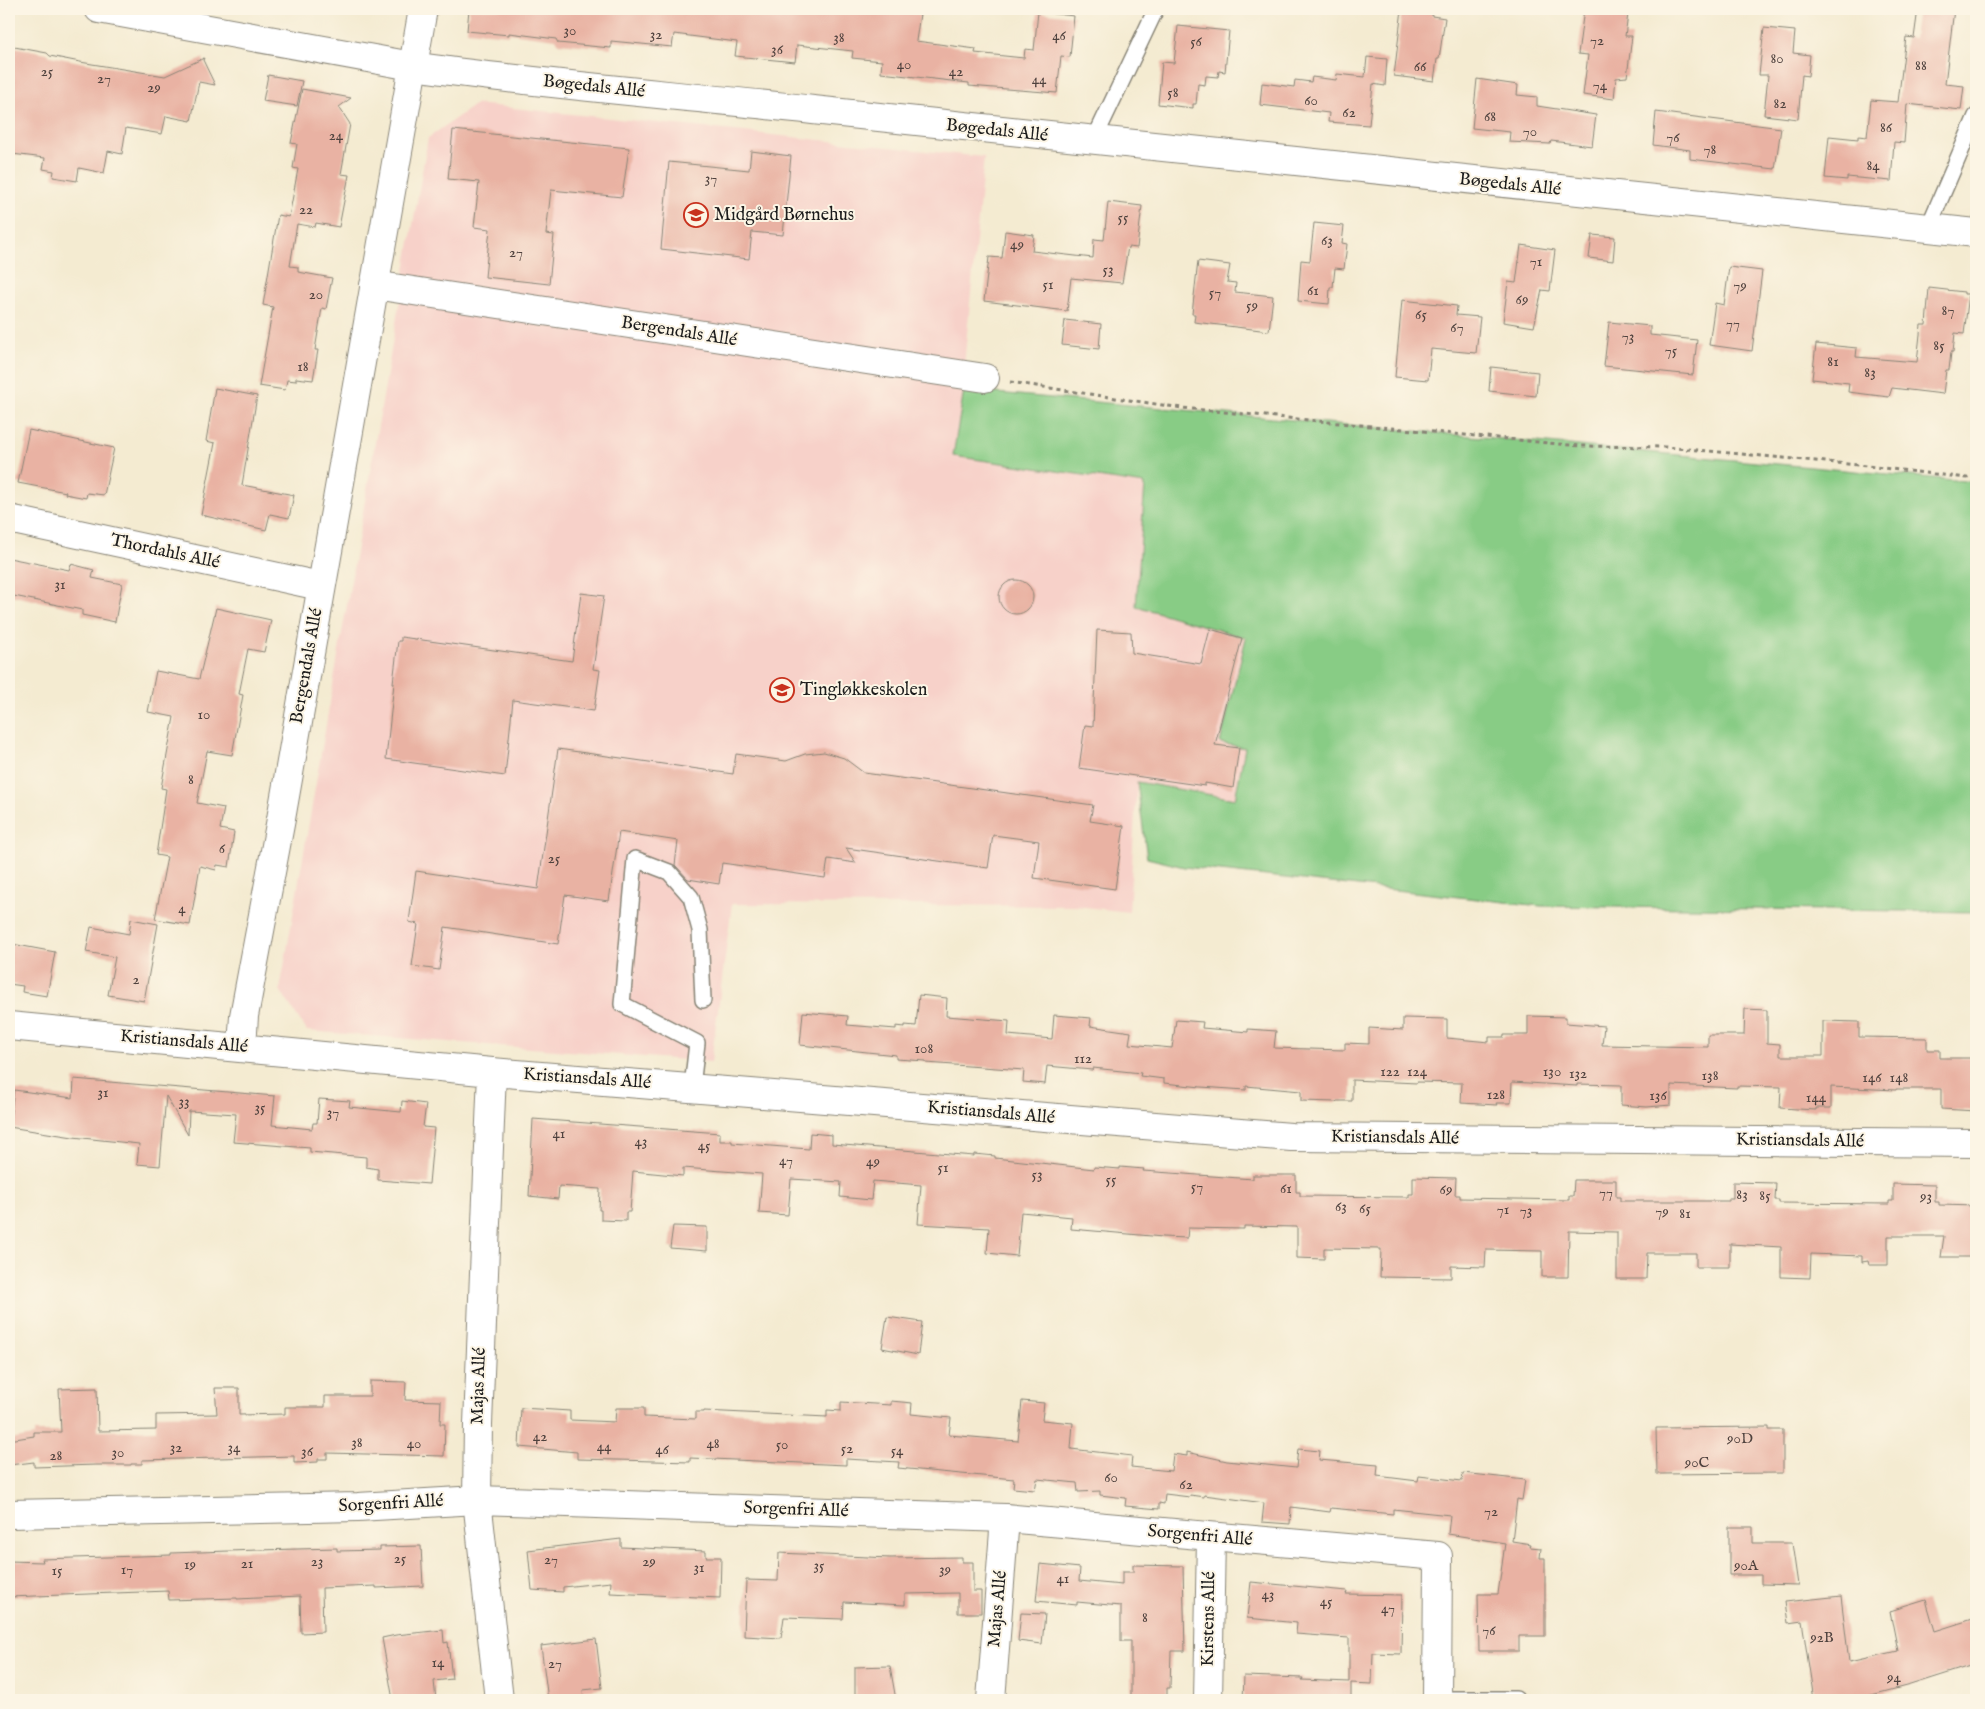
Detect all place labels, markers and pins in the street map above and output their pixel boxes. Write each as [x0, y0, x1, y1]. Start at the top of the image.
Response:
school or university icon: Midgård Børnehus [683, 202, 709, 228]
place label: Midgård Børnehus [714, 204, 854, 227]
school or university icon: Tingløkkeskolen [769, 677, 795, 703]
place label: Tingløkkeskolen [800, 679, 928, 702]

